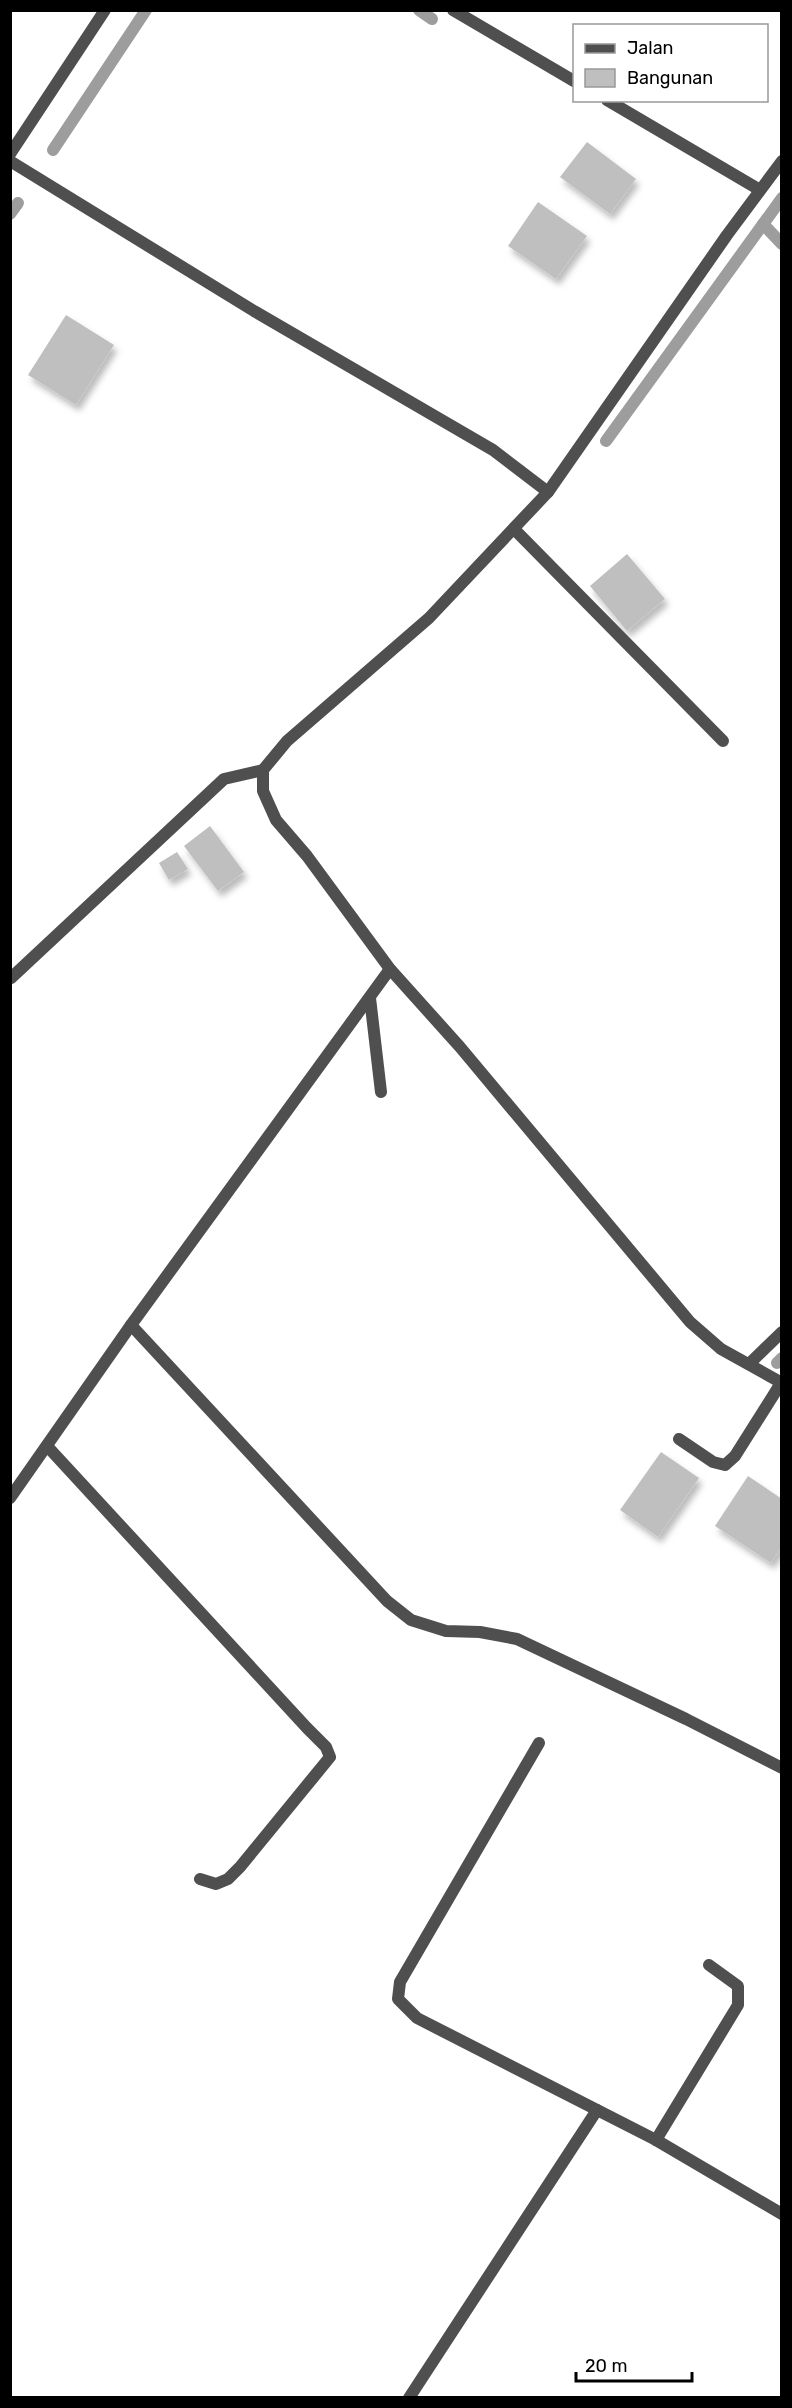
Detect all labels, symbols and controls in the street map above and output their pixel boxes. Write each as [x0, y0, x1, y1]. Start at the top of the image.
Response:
legend [573, 24, 768, 102]
text: Jalan [627, 37, 674, 59]
text: Bangunan [627, 67, 713, 89]
scale bar [576, 2345, 692, 2383]
text: 20 m [585, 2355, 627, 2377]

